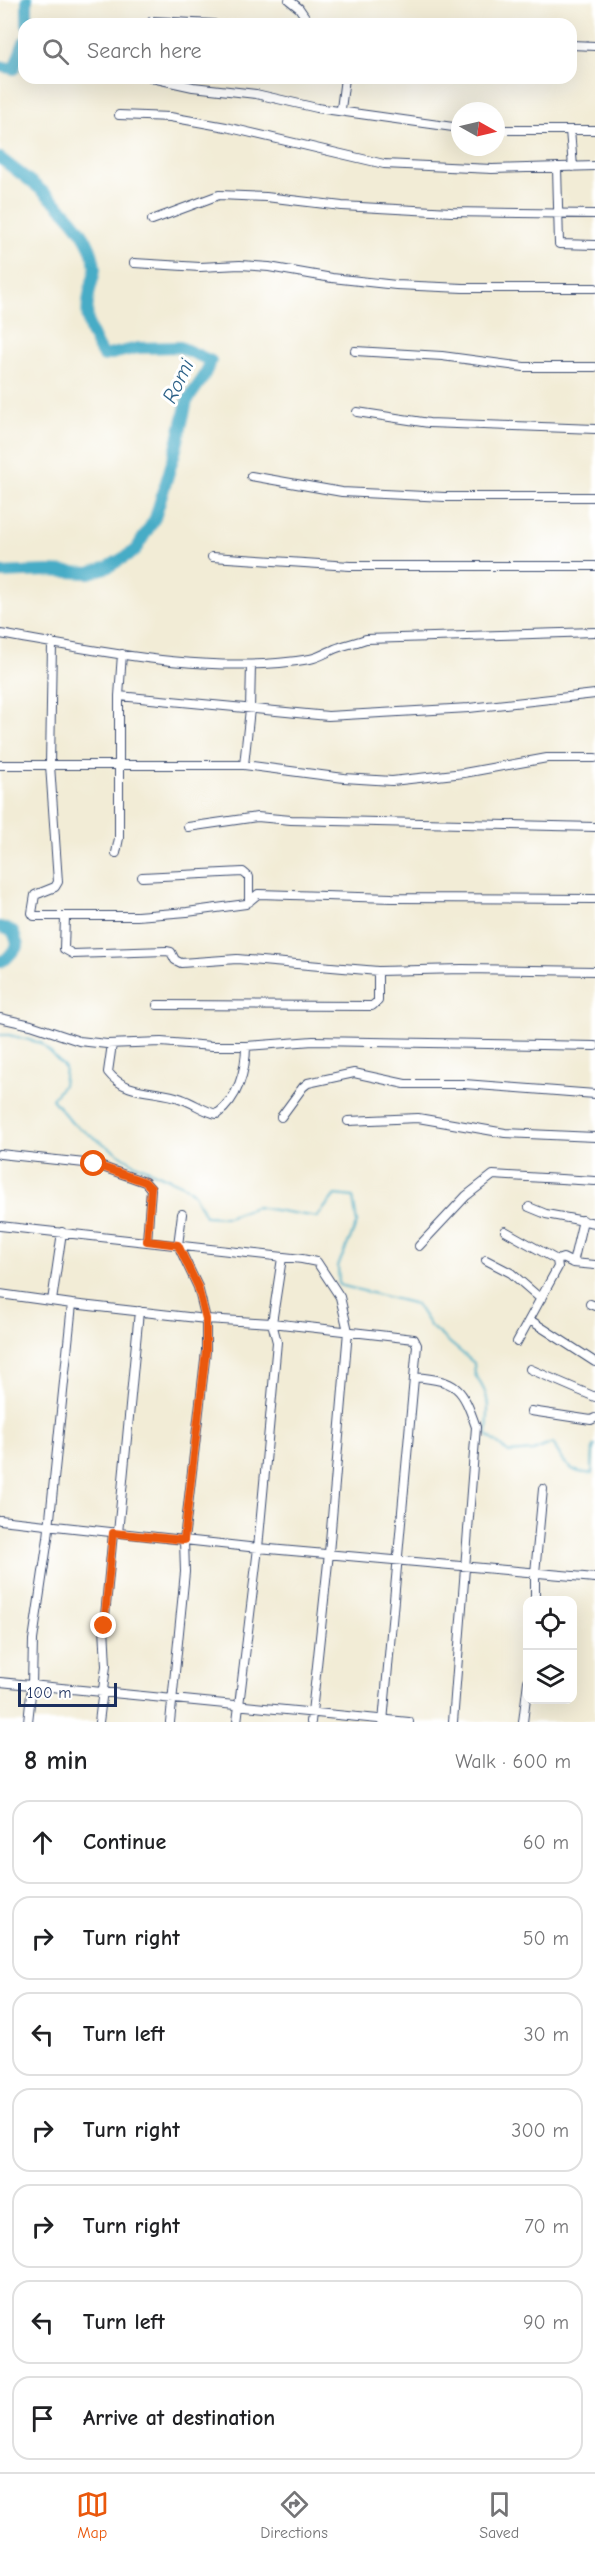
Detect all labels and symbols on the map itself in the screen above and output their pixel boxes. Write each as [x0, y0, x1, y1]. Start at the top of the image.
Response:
north arrow [451, 102, 505, 156]
water label: Romi [157, 355, 199, 407]
route start [80, 1150, 106, 1176]
route end [90, 1612, 116, 1638]
scale bar [18, 1680, 117, 1708]

